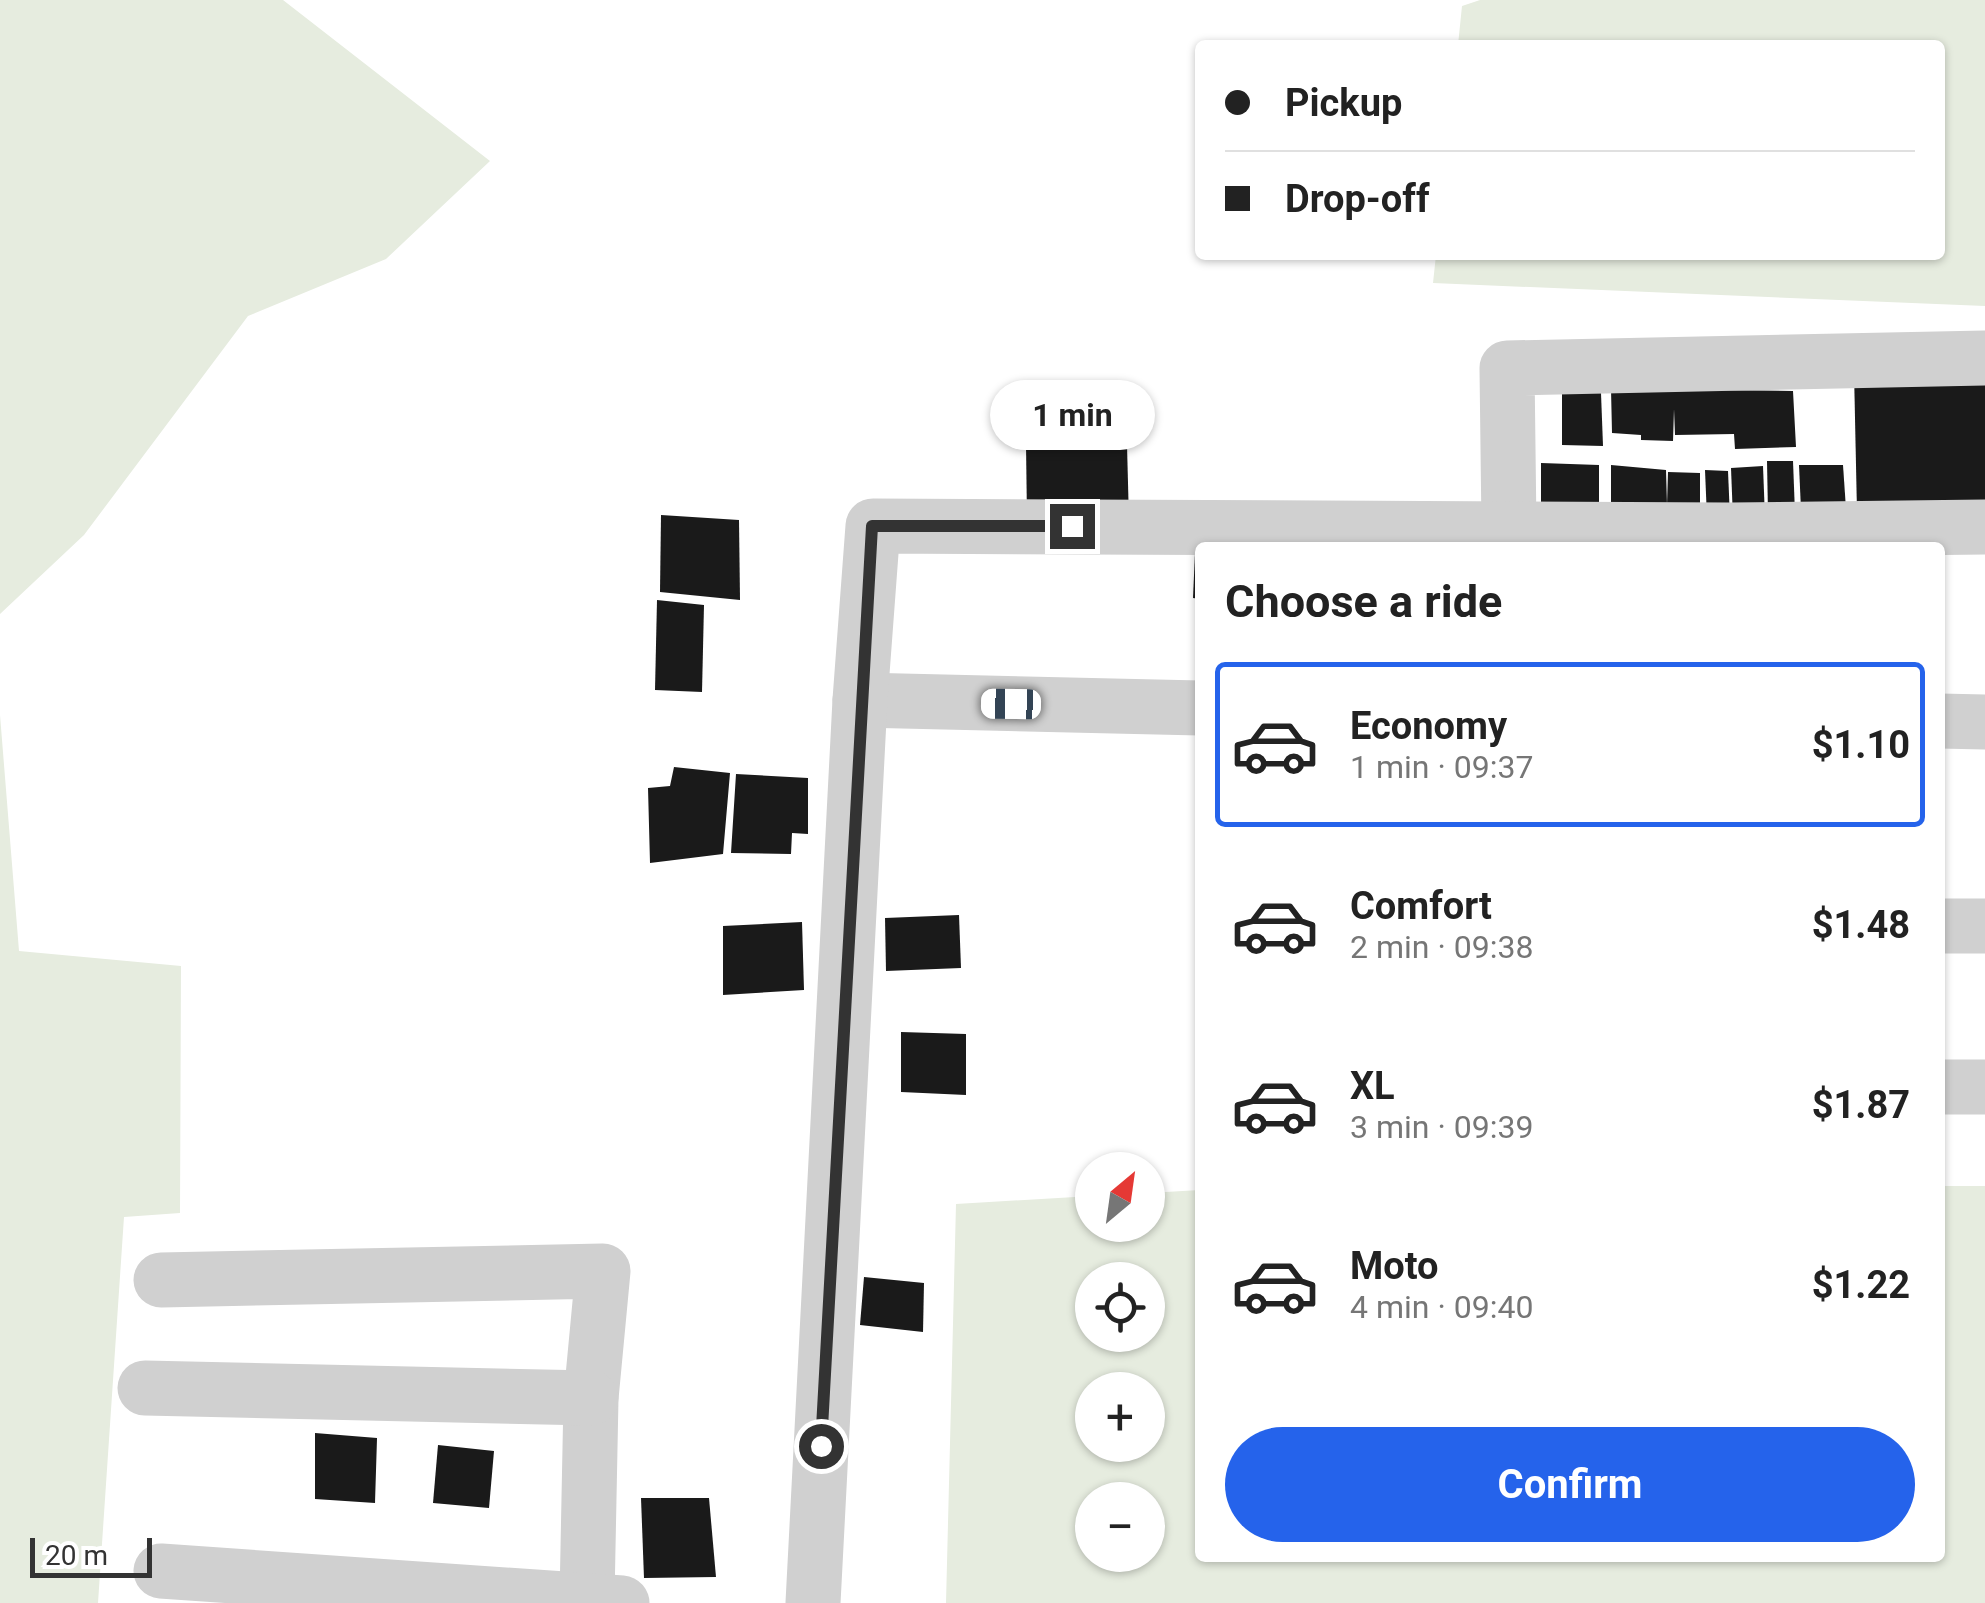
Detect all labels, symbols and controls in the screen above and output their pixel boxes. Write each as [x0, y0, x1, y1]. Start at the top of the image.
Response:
text: Pickup [1285, 81, 1402, 125]
text: Drop-off [1285, 177, 1430, 221]
callout: 1 min [990, 381, 1154, 451]
text: 1 min [1032, 396, 1113, 434]
route end [1050, 504, 1095, 549]
text: Choose a ride [1225, 575, 1502, 628]
car [981, 688, 1041, 720]
icon: car [1230, 700, 1320, 790]
text: Economy [1350, 704, 1507, 748]
text: $1.10 [1812, 723, 1910, 767]
text: 1 min · 09:37 [1350, 748, 1533, 786]
icon: car [1230, 880, 1320, 970]
text: Comfort [1350, 884, 1492, 928]
text: $1.48 [1812, 903, 1910, 947]
text: 2 min · 09:38 [1350, 928, 1533, 966]
icon: car [1230, 1060, 1320, 1150]
text: XL [1350, 1064, 1395, 1108]
text: $1.87 [1812, 1083, 1910, 1127]
text: 3 min · 09:39 [1350, 1108, 1533, 1146]
north arrow [1075, 1152, 1165, 1242]
map controls [1075, 1152, 1165, 1572]
icon: car [1230, 1240, 1320, 1330]
text: Moto [1350, 1244, 1439, 1288]
button: locate [1075, 1262, 1165, 1352]
text: $1.22 [1812, 1263, 1910, 1307]
text: 4 min · 09:40 [1350, 1288, 1533, 1326]
button: + [1075, 1372, 1165, 1462]
route start [799, 1424, 844, 1469]
button: Confirm [1225, 1427, 1915, 1542]
button: − [1075, 1482, 1165, 1572]
scale bar [30, 1533, 152, 1578]
text: 20 m [45, 1539, 108, 1572]

